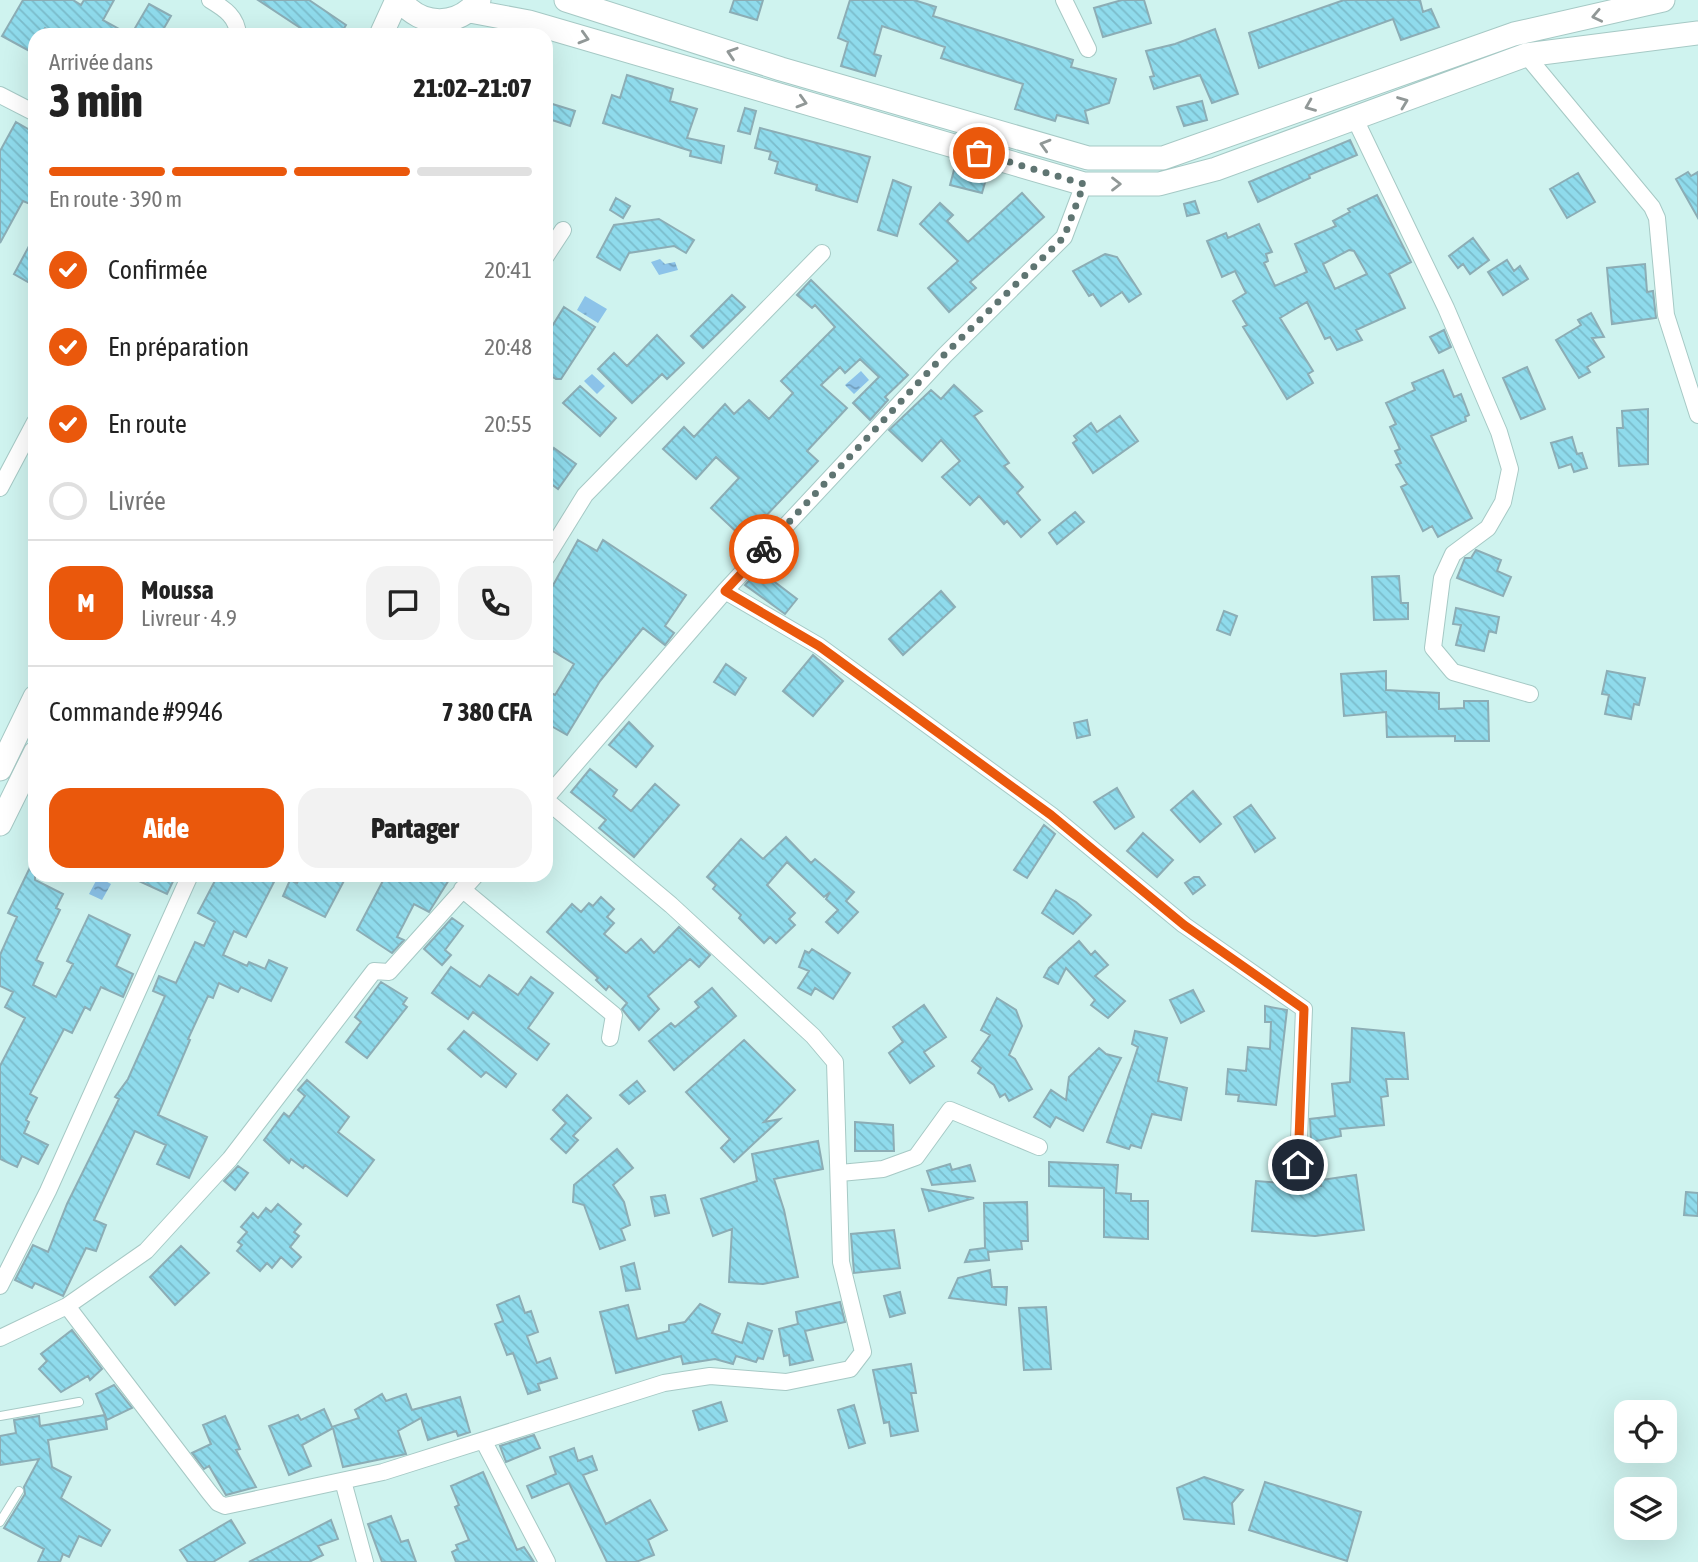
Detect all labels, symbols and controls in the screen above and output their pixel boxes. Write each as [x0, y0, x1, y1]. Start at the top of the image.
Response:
one-way arrow [1591, 8, 1603, 23]
one-way arrow [577, 29, 589, 44]
one-way arrow [727, 47, 739, 62]
text: Arrivée dans [49, 49, 153, 75]
text: 21:02–21:07 [414, 73, 532, 103]
text: 3 min [49, 74, 143, 127]
one-way arrow [796, 93, 808, 108]
one-way arrow [1396, 96, 1408, 110]
one-way arrow [1305, 97, 1317, 111]
pin [949, 123, 1009, 183]
icon: bag [960, 134, 998, 172]
one-way arrow [1039, 139, 1051, 154]
one-way arrow [1111, 176, 1121, 192]
text: En route · 390 m [49, 186, 182, 212]
icon: check [49, 251, 87, 289]
text: Confirmée [108, 255, 208, 285]
text: 20:41 [484, 257, 532, 283]
icon: check [49, 328, 87, 366]
text: En préparation [108, 332, 249, 362]
text: 20:48 [484, 334, 532, 360]
icon: check [49, 405, 87, 443]
text: En route [108, 409, 187, 439]
text: 20:55 [484, 411, 532, 437]
text: Livrée [108, 486, 166, 516]
courier [729, 514, 799, 584]
icon: bike [745, 530, 783, 568]
button: chat [366, 566, 440, 640]
button: phone [458, 566, 532, 640]
text: Moussa [141, 575, 214, 605]
text: M [77, 588, 95, 618]
text: Livreur · 4.9 [141, 605, 237, 631]
text: Commande #9946 [49, 697, 223, 727]
text: 7 380 CFA [442, 697, 532, 727]
button: Aide [49, 788, 284, 868]
button: Partager [298, 788, 532, 868]
pin [1268, 1135, 1328, 1195]
icon: home [1279, 1146, 1317, 1184]
map controls [1614, 1400, 1677, 1540]
button: locate [1614, 1400, 1677, 1463]
button: layers [1614, 1477, 1677, 1540]

